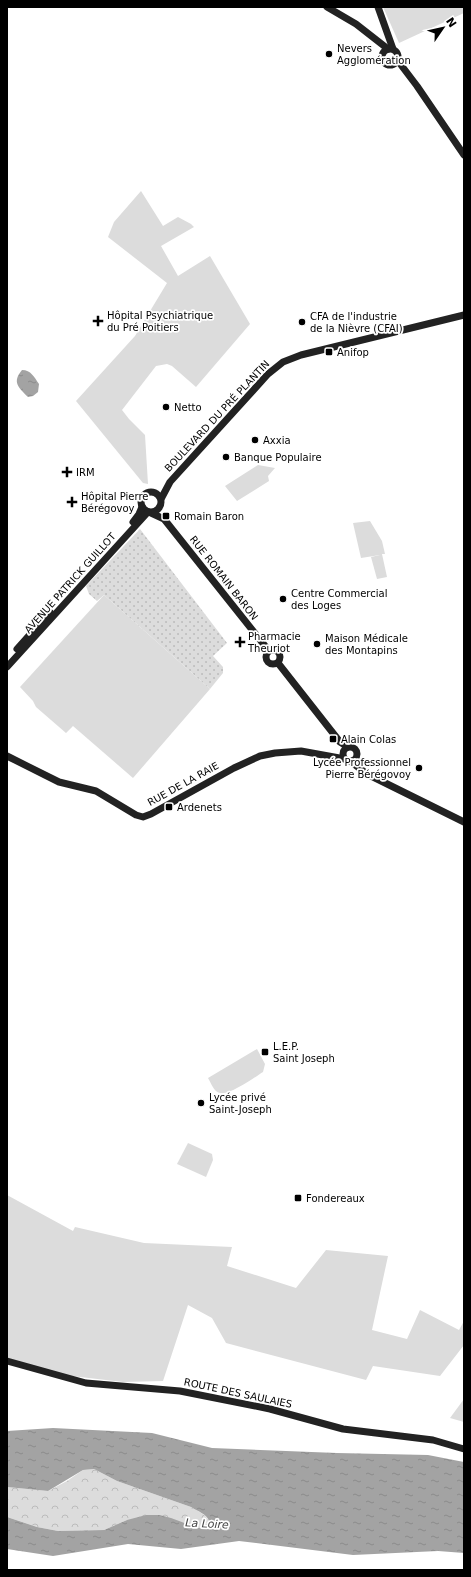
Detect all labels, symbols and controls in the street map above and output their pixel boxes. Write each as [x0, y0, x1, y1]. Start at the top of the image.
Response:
north arrow [423, 8, 463, 48]
text: N [443, 15, 459, 30]
place label: Nevers Agglomération [337, 43, 411, 66]
marker: Nevers Agglomération [324, 49, 334, 59]
place label: Hôpital Psychiatrique du Pré Poitiers [107, 310, 213, 333]
place label: CFA de l'industrie de la Nièvre (CFAI) [310, 311, 403, 334]
marker: Hôpital Psychiatrique du Pré Poitiers [92, 315, 104, 327]
marker: CFA de l'industrie de la Nièvre (CFAI) [297, 317, 307, 327]
marker: Anifop [324, 347, 334, 357]
place label: Anifop [337, 347, 369, 358]
street label: BOULEVARD DU PRÉ PLANTIN [162, 357, 271, 474]
marker: Netto [161, 402, 171, 412]
place label: Netto [174, 402, 202, 413]
marker: Axxia [250, 435, 260, 445]
place label: Axxia [263, 435, 291, 446]
marker: Banque Populaire [221, 452, 231, 462]
place label: Banque Populaire [234, 452, 322, 463]
marker: IRM [61, 466, 73, 478]
place label: IRM [76, 467, 95, 478]
place label: Hôpital Pierre Bérégovoy [81, 491, 149, 514]
marker: Hôpital Pierre Bérégovoy [66, 496, 78, 508]
marker: Romain Baron [161, 511, 171, 521]
place label: Romain Baron [174, 511, 244, 522]
street label: AVENUE PATRICK GUILLOT [22, 530, 118, 635]
street label: RUE ROMAIN BARON [188, 534, 260, 622]
place label: Centre Commercial des Loges [291, 588, 387, 611]
marker: Centre Commercial des Loges [278, 594, 288, 604]
place label: Pharmacie Theuriot [247, 631, 301, 654]
place label: Maison Médicale des Montapins [325, 633, 408, 656]
marker: Pharmacie Theuriot [235, 637, 245, 647]
marker: Maison Médicale des Montapins [312, 639, 322, 649]
marker: Alain Colas [328, 734, 338, 744]
place label: Alain Colas [341, 734, 396, 745]
place label: Lycée Professionnel Pierre Bérégovoy [313, 757, 411, 780]
street label: RUE DE LA RAIE [146, 760, 220, 808]
marker: Lycée Professionnel Pierre Bérégovoy [414, 763, 424, 773]
marker: Ardenets [164, 802, 174, 812]
place label: Ardenets [177, 802, 222, 813]
place label: L.E.P. Saint Joseph [273, 1041, 335, 1064]
marker: L.E.P. Saint Joseph [260, 1047, 270, 1057]
place label: Lycée privé Saint-Joseph [209, 1092, 272, 1115]
marker: Lycée privé Saint-Joseph [196, 1098, 206, 1108]
marker: Fondereaux [293, 1193, 303, 1203]
place label: Fondereaux [306, 1193, 365, 1204]
street label: ROUTE DES SAULAIES [183, 1376, 293, 1410]
water label: La Loire [185, 1516, 229, 1532]

